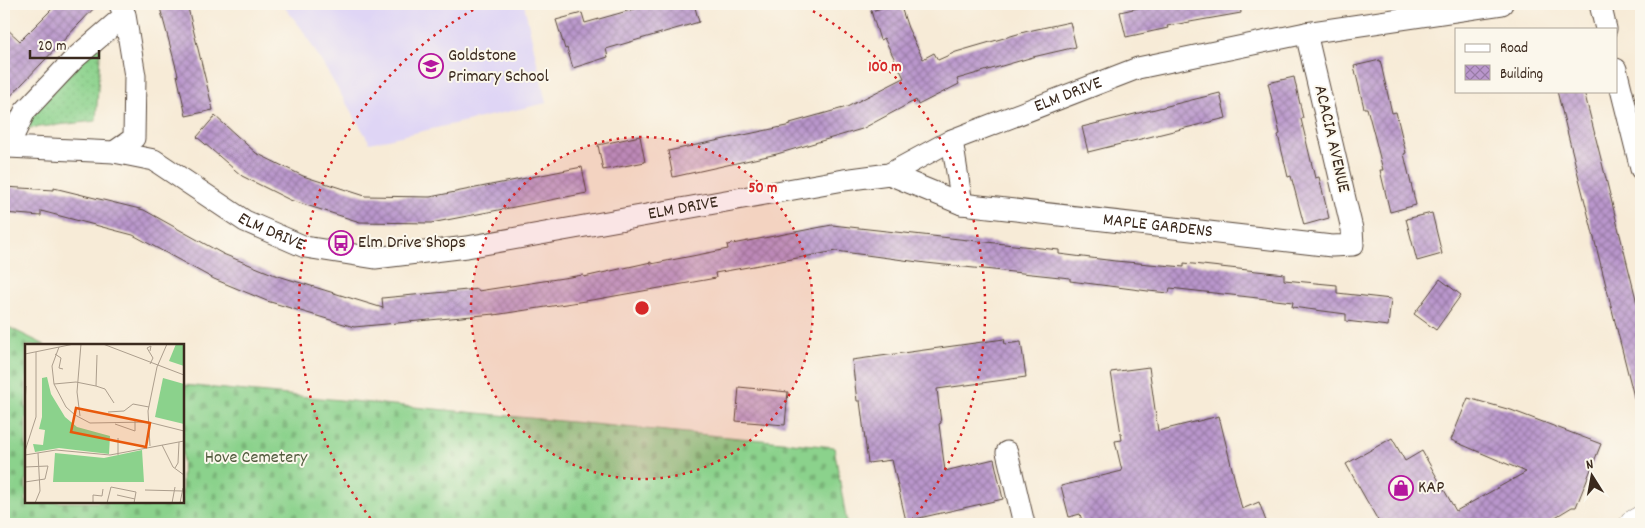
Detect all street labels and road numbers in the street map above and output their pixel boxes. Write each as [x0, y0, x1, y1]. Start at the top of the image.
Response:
street label: ELM DRIVE [1031, 71, 1106, 119]
street label: ACACIA AVENUE [1307, 83, 1355, 195]
street label: ELM DRIVE [646, 190, 720, 227]
street label: ELM DRIVE [232, 207, 309, 258]
street label: MAPLE GARDENS [1102, 208, 1214, 245]

